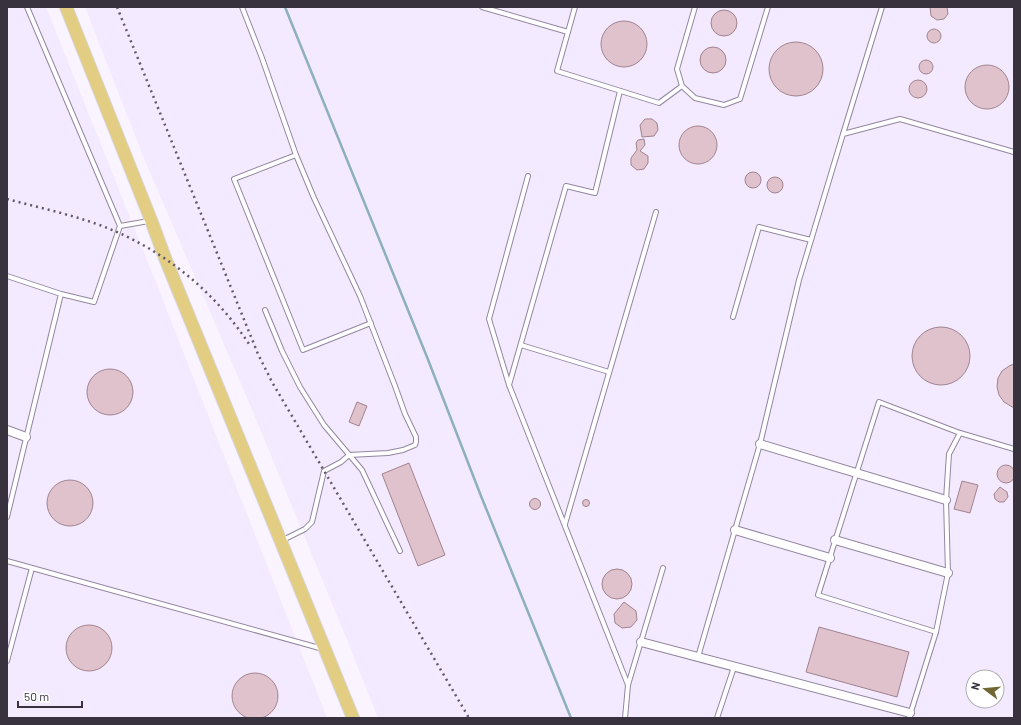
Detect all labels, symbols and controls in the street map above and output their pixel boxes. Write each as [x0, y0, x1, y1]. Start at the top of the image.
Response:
north arrow [965, 669, 1005, 709]
text: N [968, 681, 982, 691]
scale bar [18, 683, 82, 709]
text: 50 m [24, 689, 49, 703]

